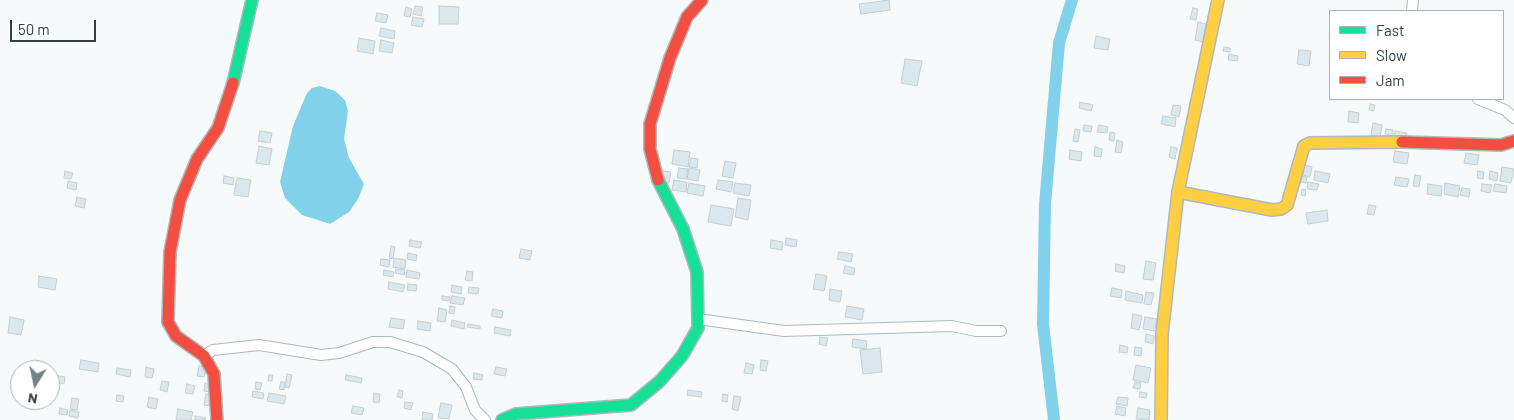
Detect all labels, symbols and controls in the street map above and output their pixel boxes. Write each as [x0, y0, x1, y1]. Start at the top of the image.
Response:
scale bar [12, 10, 99, 42]
legend [1329, 10, 1504, 100]
text: 50 m [18, 20, 50, 38]
text: Fast [1376, 21, 1404, 39]
text: Slow [1376, 46, 1407, 64]
text: Jam [1376, 71, 1405, 89]
north arrow [10, 360, 60, 410]
text: N [26, 390, 39, 408]

